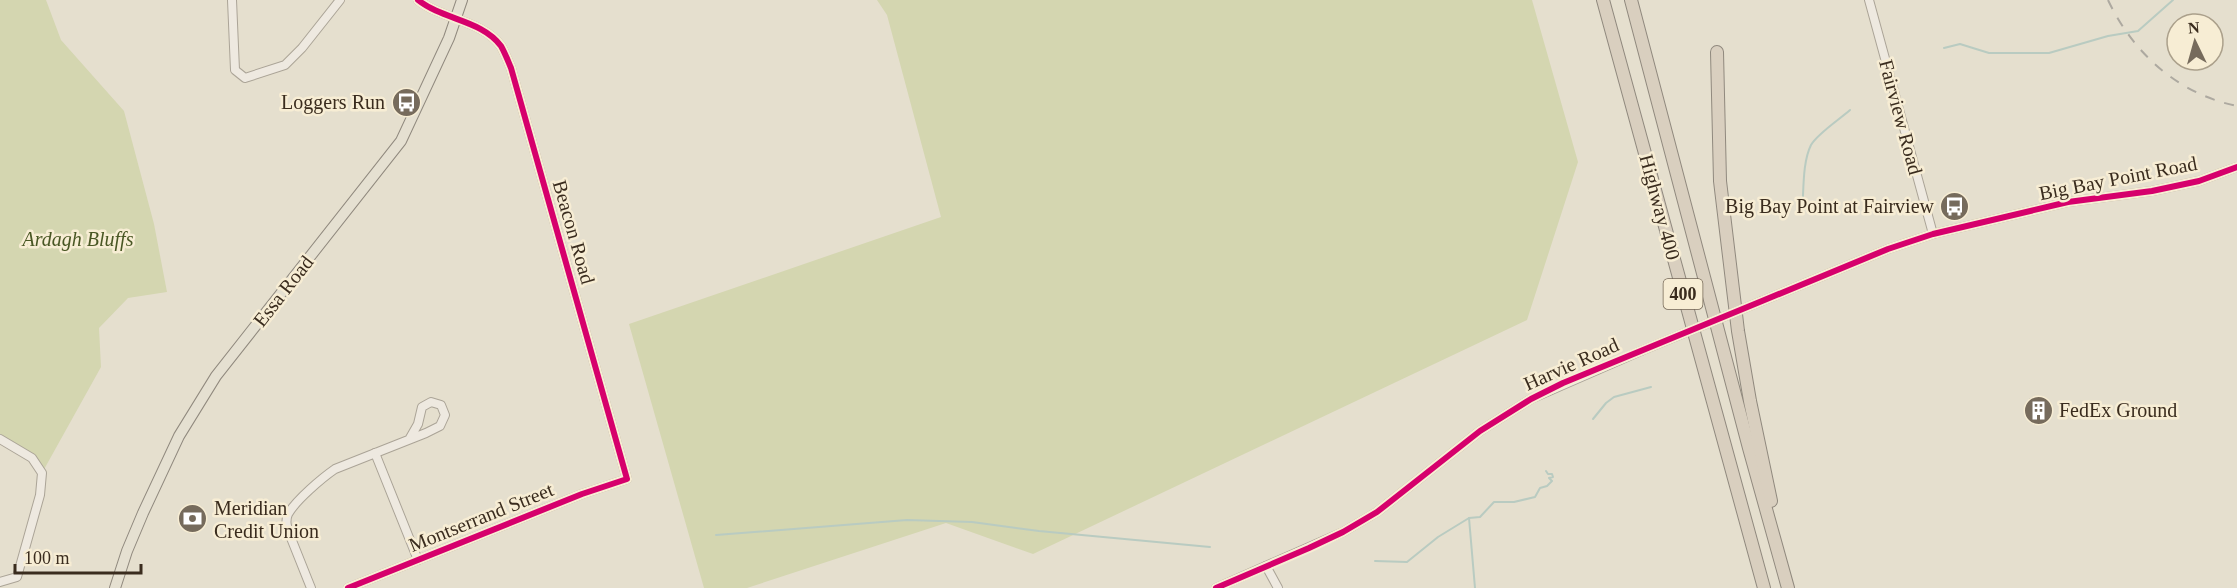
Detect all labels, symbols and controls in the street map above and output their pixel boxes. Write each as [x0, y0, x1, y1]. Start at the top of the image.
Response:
north arrow [2165, 12, 2225, 72]
text: N [2187, 19, 2201, 37]
street label: Fairview Road [1875, 57, 1927, 177]
bus stop icon: Loggers Run [390, 86, 422, 118]
place label: Loggers Run [281, 91, 385, 114]
street label: Highway 400 [1634, 152, 1685, 262]
street label: Big Bay Point Road [2037, 152, 2199, 205]
street label: Beacon Road [549, 177, 599, 287]
bus stop icon: Big Bay Point at Fairview [1939, 190, 1971, 222]
place label: Big Bay Point at Fairview [1725, 195, 1935, 218]
park label: Ardagh Bluffs [21, 228, 134, 251]
street label: Essa Road [249, 251, 317, 331]
road number: 400 [1664, 279, 1702, 309]
street label: Harvie Road [1520, 333, 1622, 395]
building icon: FedEx Ground [2022, 394, 2054, 426]
place label: FedEx Ground [2059, 399, 2177, 421]
street label: Montserrand Street [406, 478, 557, 556]
place label: Meridian Credit Union [214, 497, 319, 542]
bank icon: Meridian Credit Union [177, 503, 209, 535]
scale bar [15, 537, 141, 575]
text: 100 m [24, 548, 70, 568]

